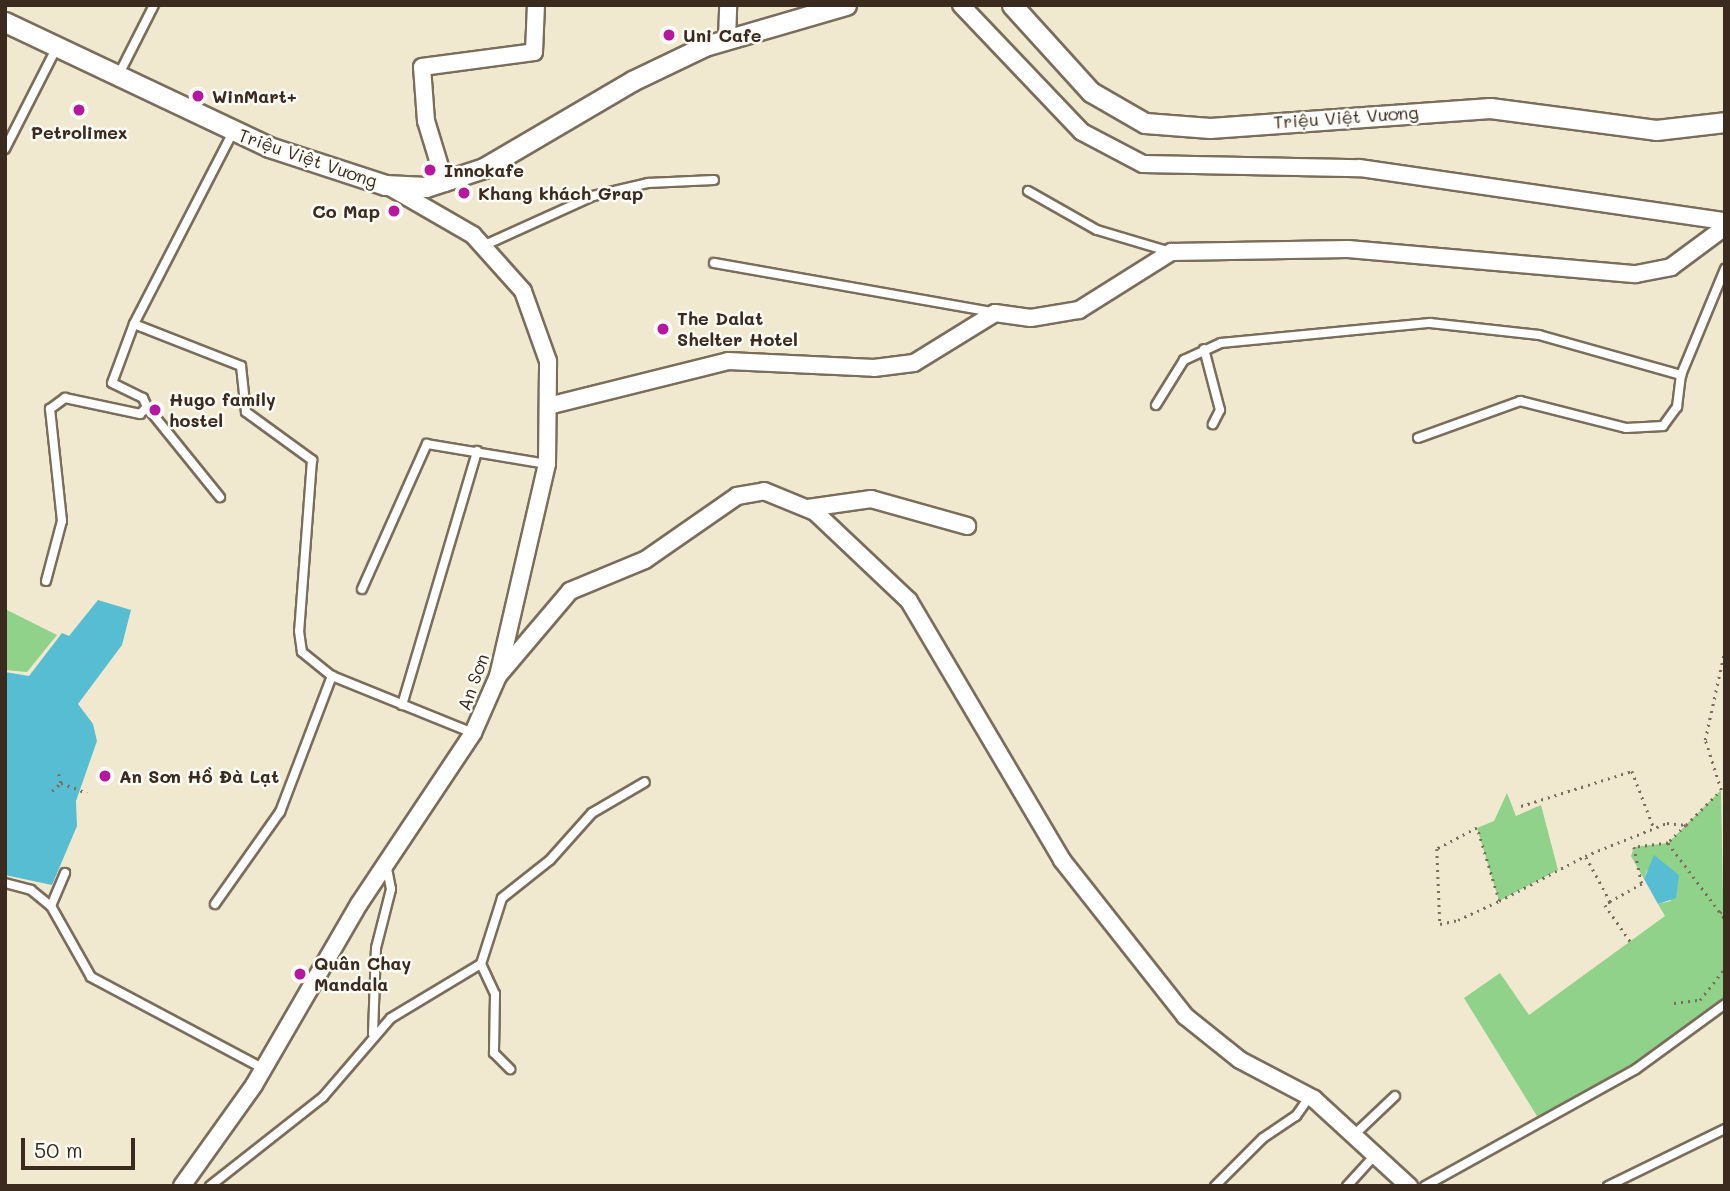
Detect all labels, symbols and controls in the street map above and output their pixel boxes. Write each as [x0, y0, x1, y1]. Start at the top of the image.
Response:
place label: Uni Cafe [683, 24, 761, 46]
marker: Uni Cafe [661, 27, 677, 43]
place label: WinMart+ [212, 85, 297, 107]
marker: WinMart+ [190, 88, 206, 104]
street label: Triệu Việt Vương [1273, 101, 1419, 133]
marker: Petrolimex [71, 102, 87, 118]
place label: Petrolimex [31, 121, 127, 143]
street label: Triệu Việt Vương [236, 124, 380, 192]
place label: Innokafe [444, 159, 524, 181]
marker: Innokafe [422, 162, 438, 178]
place label: Khang khách Grap [478, 182, 643, 204]
marker: Khang khách Grap [456, 185, 472, 201]
place label: Co Map [312, 200, 380, 222]
marker: Co Map [386, 203, 402, 219]
place label: The Dalat Shelter Hotel [677, 308, 798, 350]
marker: The Dalat Shelter Hotel [655, 321, 671, 337]
place label: Hugo family hostel [169, 389, 276, 432]
marker: Hugo family hostel [147, 402, 163, 418]
street label: An Sơn [453, 651, 493, 713]
place label: An Sơn Hồ Đà Lạt [119, 765, 279, 787]
marker: An Sơn Hồ Đà Lạt [97, 768, 113, 784]
place label: Quân Chay Mandala [314, 953, 411, 996]
marker: Quân Chay Mandala [292, 966, 308, 982]
scale bar [24, 1124, 138, 1168]
text: 50 m [34, 1136, 83, 1163]

